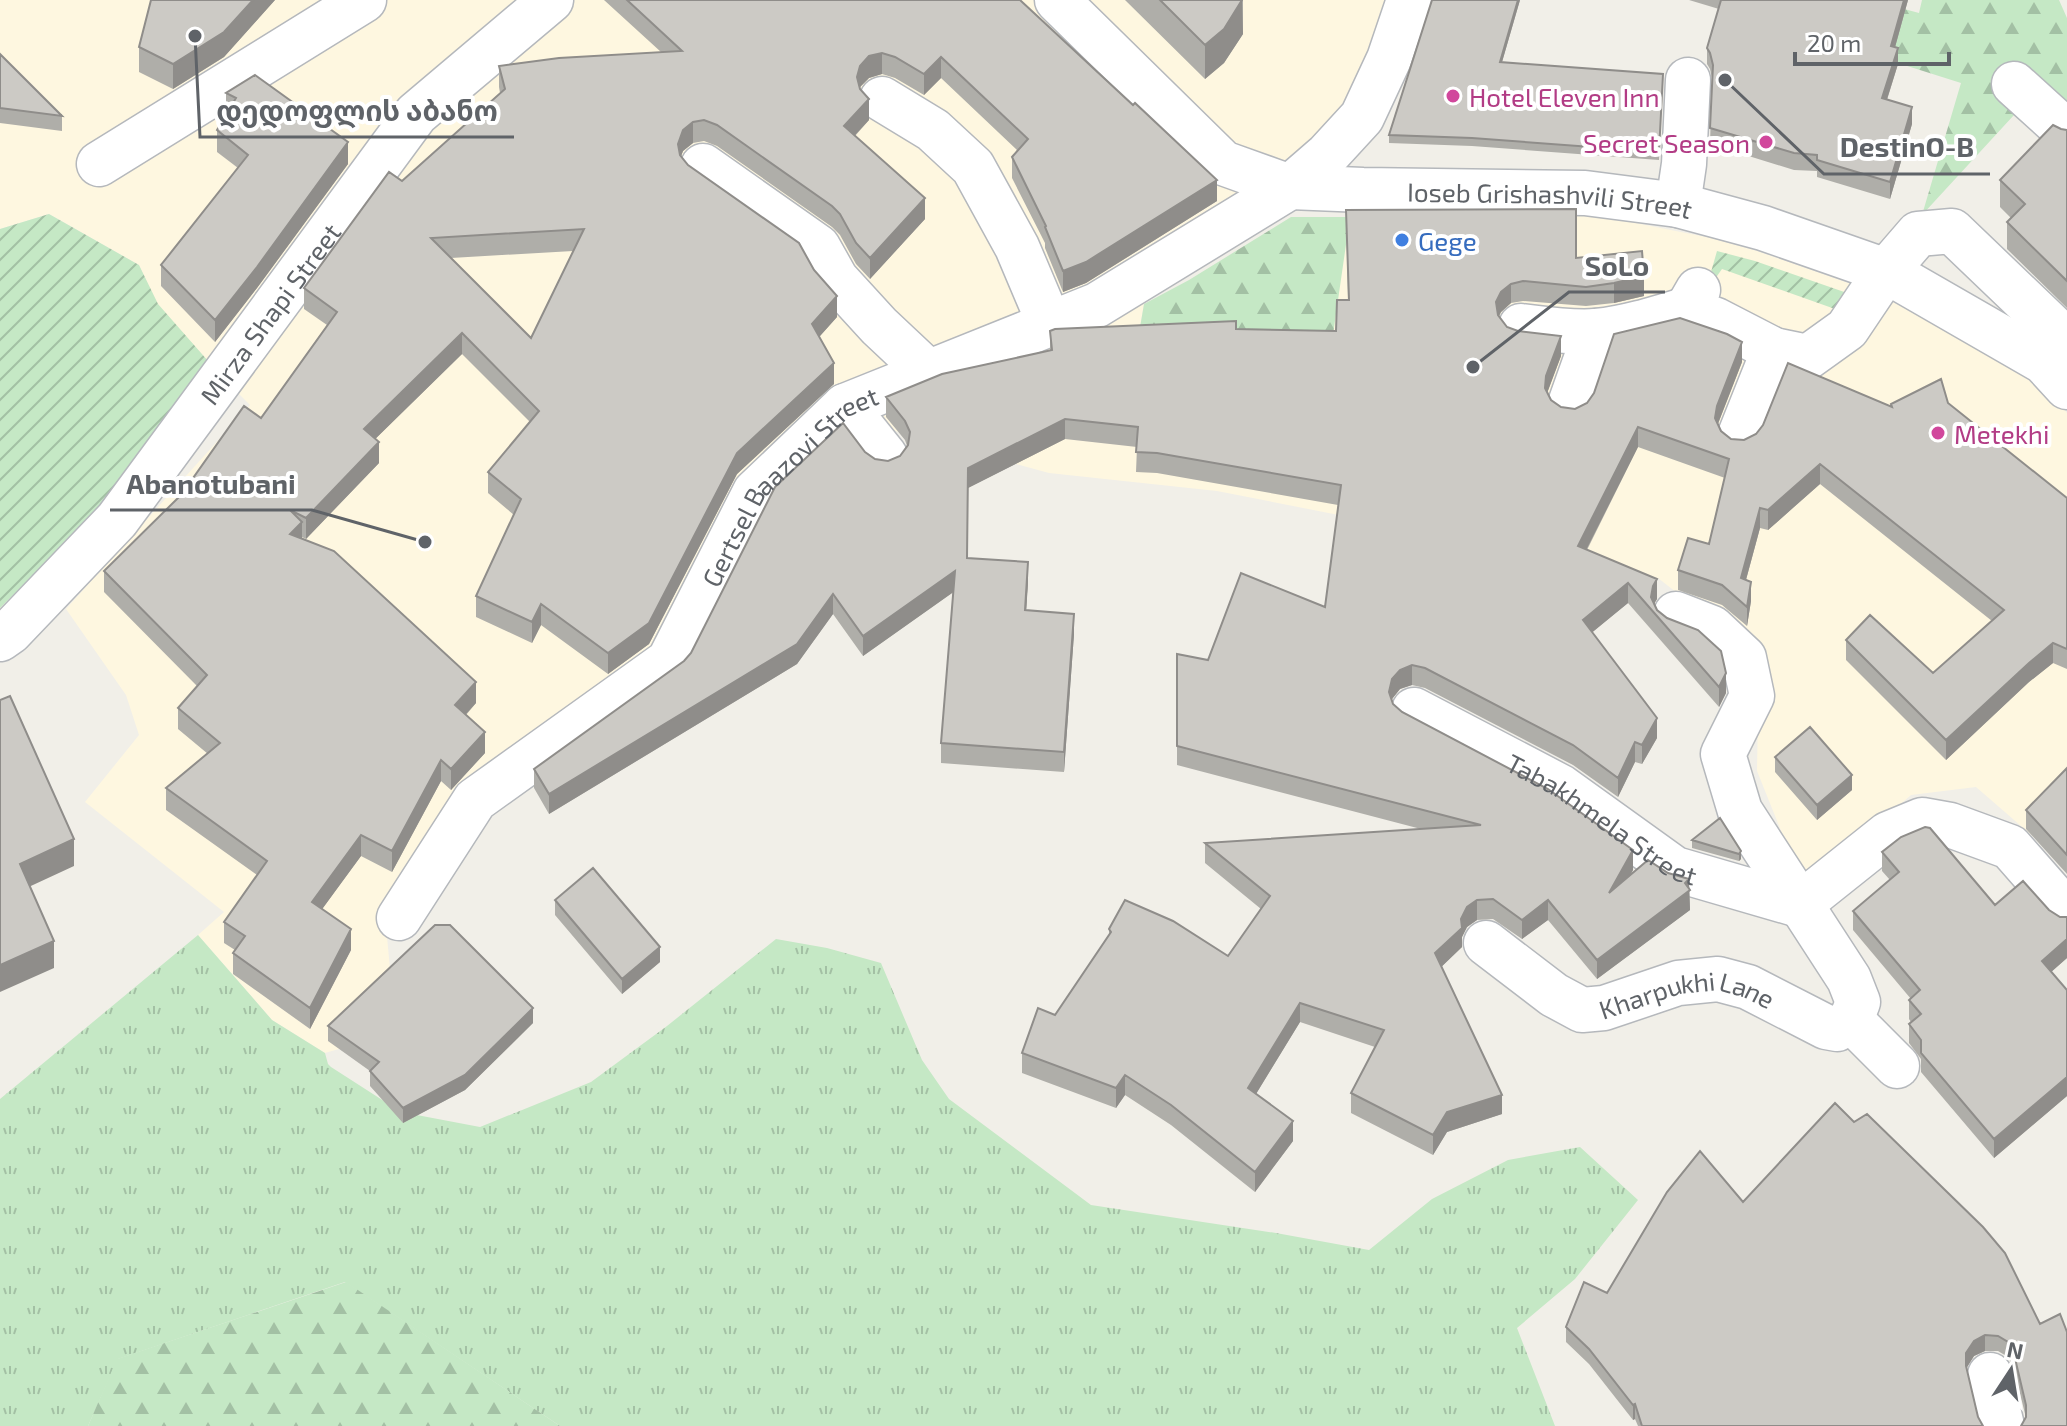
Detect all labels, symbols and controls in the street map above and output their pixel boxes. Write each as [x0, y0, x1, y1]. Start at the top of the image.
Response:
scale bar [1795, 16, 1949, 66]
text: 20 m [1807, 28, 1861, 57]
place label: Hotel Eleven Inn [1469, 81, 1660, 112]
callout: დედოფლის აბანო [200, 85, 514, 137]
marker: Hotel Eleven Inn [1444, 87, 1462, 105]
text: დედოფლის აბანო [216, 93, 498, 129]
callout: DestinO-B [1824, 122, 1990, 174]
place label: Secret Season [1583, 127, 1750, 158]
text: DestinO-B [1840, 129, 1974, 163]
marker: Secret Season [1757, 133, 1775, 151]
street label: Ioseb Grishashvili Street [1407, 175, 1696, 224]
street label: Mirza Shapi Street [193, 217, 346, 410]
place label: Gege [1418, 225, 1477, 256]
marker: Gege [1393, 231, 1411, 249]
callout: SoLo [1569, 240, 1665, 292]
text: SoLo [1585, 248, 1649, 282]
street label: Gertsel Baazovi Street [694, 379, 882, 591]
place label: Metekhi [1954, 418, 2049, 449]
marker: Metekhi [1929, 424, 1947, 442]
callout: Abanotubani [110, 458, 312, 510]
text: Abanotubani [126, 466, 296, 500]
street label: Tabakhmela Street [1502, 746, 1701, 890]
street label: Kharpukhi Lane [1595, 963, 1780, 1024]
north arrow [1971, 1330, 2051, 1410]
text: N [2005, 1335, 2026, 1364]

